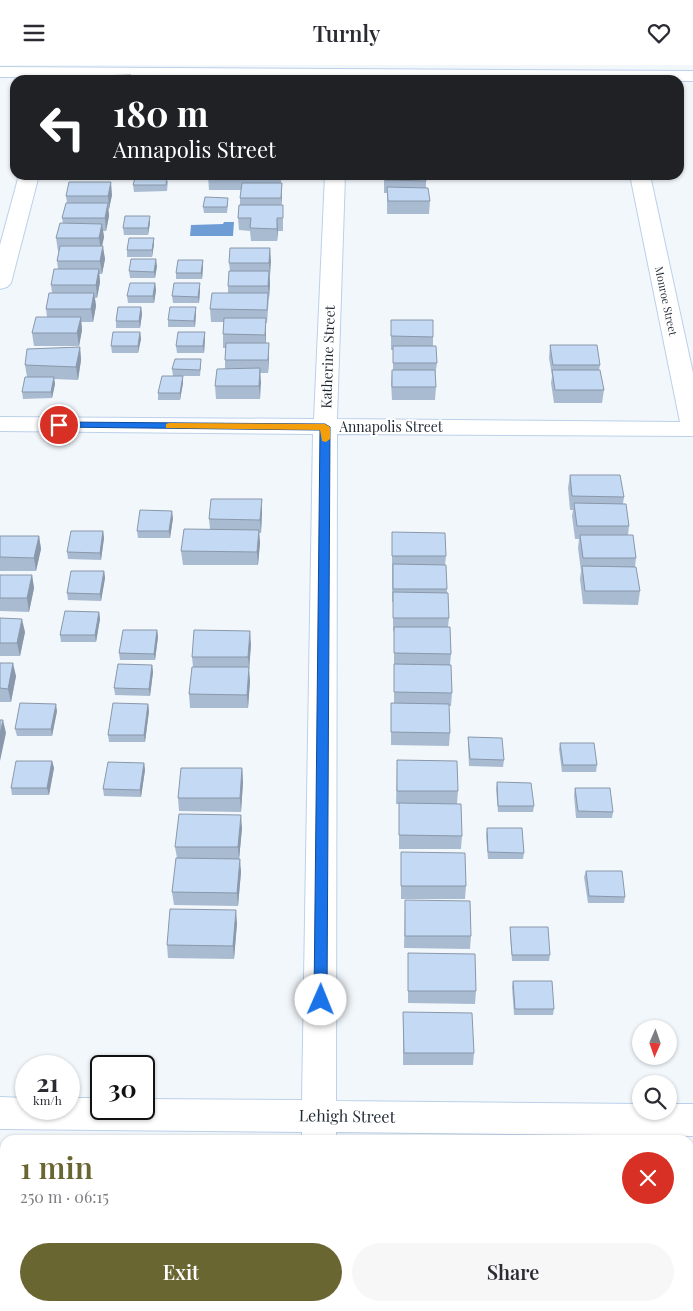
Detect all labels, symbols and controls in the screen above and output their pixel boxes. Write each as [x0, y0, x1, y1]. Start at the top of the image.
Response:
text: Turnly [313, 18, 380, 48]
icon: menu [20, 19, 48, 47]
icon: heart [645, 19, 673, 47]
text: 180 m [113, 89, 208, 136]
icon: left [30, 95, 95, 160]
text: Annapolis Street [113, 134, 276, 164]
street label: Monroe Street [652, 265, 681, 337]
street label: Katherine Street [316, 304, 339, 409]
pin [38, 404, 80, 446]
icon: arrive [45, 411, 73, 439]
street label: Annapolis Street [338, 417, 444, 436]
position arrow [294, 973, 346, 1025]
north arrow [632, 1020, 678, 1065]
map controls [632, 1020, 677, 1120]
speed limit sign: 30 [90, 1055, 155, 1120]
text: 21 [36, 1065, 59, 1098]
button: search [632, 1075, 677, 1120]
text: km/h [33, 1092, 62, 1108]
street label: Lehigh Street [299, 1104, 396, 1127]
text: 1 min [20, 1147, 93, 1187]
button: close [622, 1152, 674, 1204]
text: 250 m · 06:15 [20, 1186, 109, 1207]
button: Exit [20, 1243, 342, 1301]
button: Share [352, 1243, 674, 1301]

